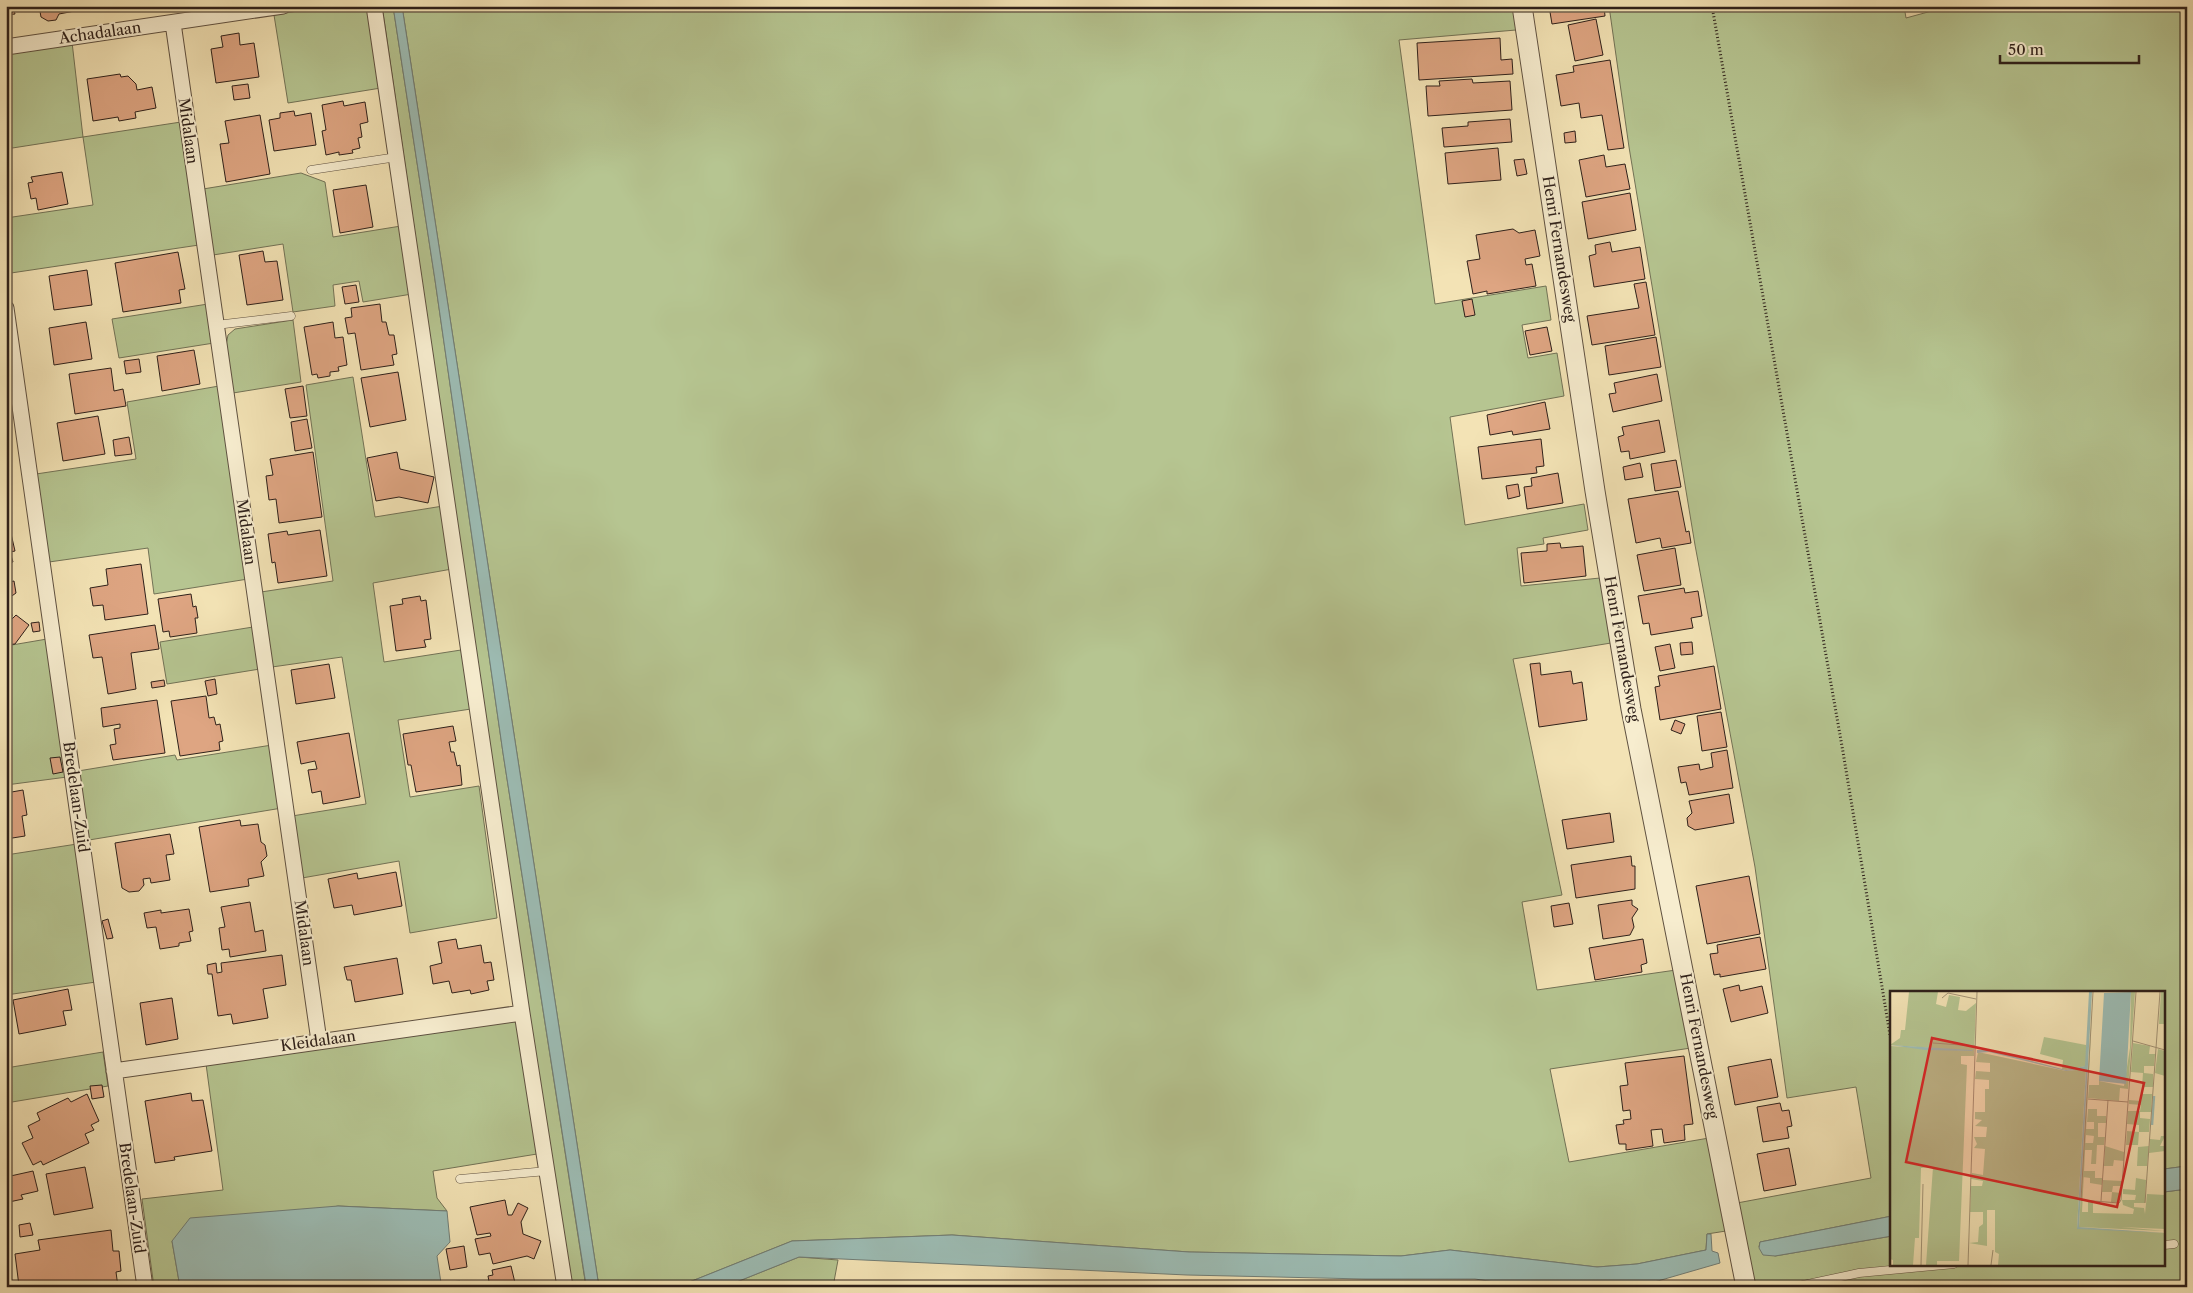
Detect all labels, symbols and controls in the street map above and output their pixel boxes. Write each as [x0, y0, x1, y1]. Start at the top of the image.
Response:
street label: Achadalaan [57, 17, 143, 48]
scale bar [2000, 32, 2139, 64]
text: 50 m [2008, 40, 2044, 59]
street label: Midalaan [174, 97, 203, 166]
street label: Henri Fernandesweg [1539, 174, 1580, 324]
street label: Midalaan [232, 498, 261, 567]
street label: Henri Fernandesweg [1600, 574, 1645, 724]
street label: Bredelaan-Zuid [59, 740, 94, 854]
street label: Midalaan [290, 899, 319, 968]
street label: Henri Fernandesweg [1676, 971, 1723, 1120]
inset map [1890, 991, 2166, 1266]
street label: Kleidalaan [279, 1026, 357, 1055]
street label: Bredelaan-Zuid [115, 1141, 150, 1255]

